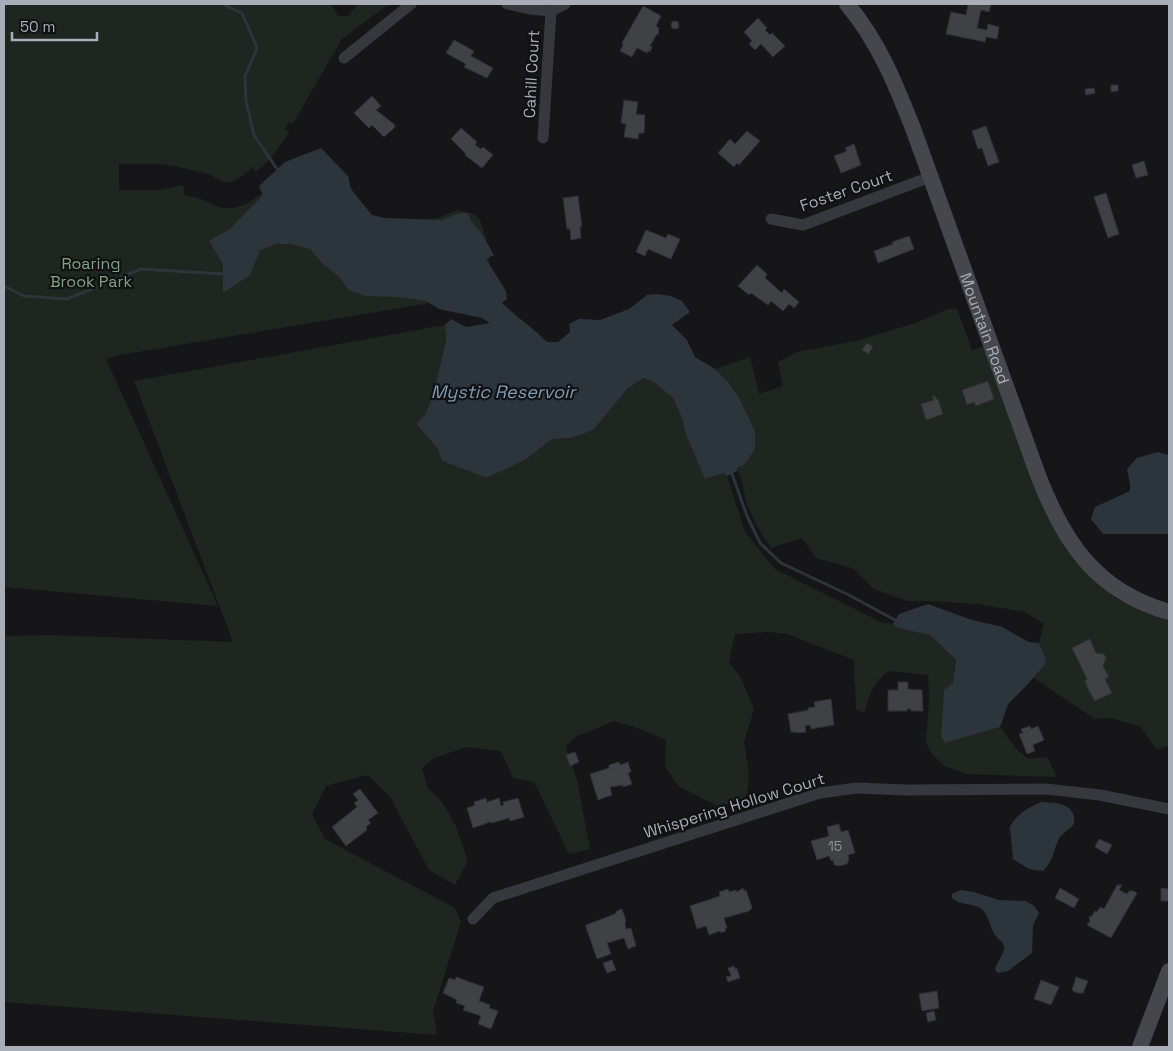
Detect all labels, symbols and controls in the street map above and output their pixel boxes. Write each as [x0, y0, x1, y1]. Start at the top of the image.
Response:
scale bar [12, 10, 98, 42]
text: 50 m [20, 17, 55, 36]
street label: Cahill Court [519, 29, 544, 119]
street label: Foster Court [797, 165, 895, 216]
park label: Roaring Brook Park [50, 253, 132, 292]
street label: Mountain Road [955, 270, 1014, 387]
water label: Mystic Reservoir [431, 380, 577, 403]
street label: Whispering Hollow Court [641, 768, 827, 843]
house number: 15 [828, 837, 842, 855]

